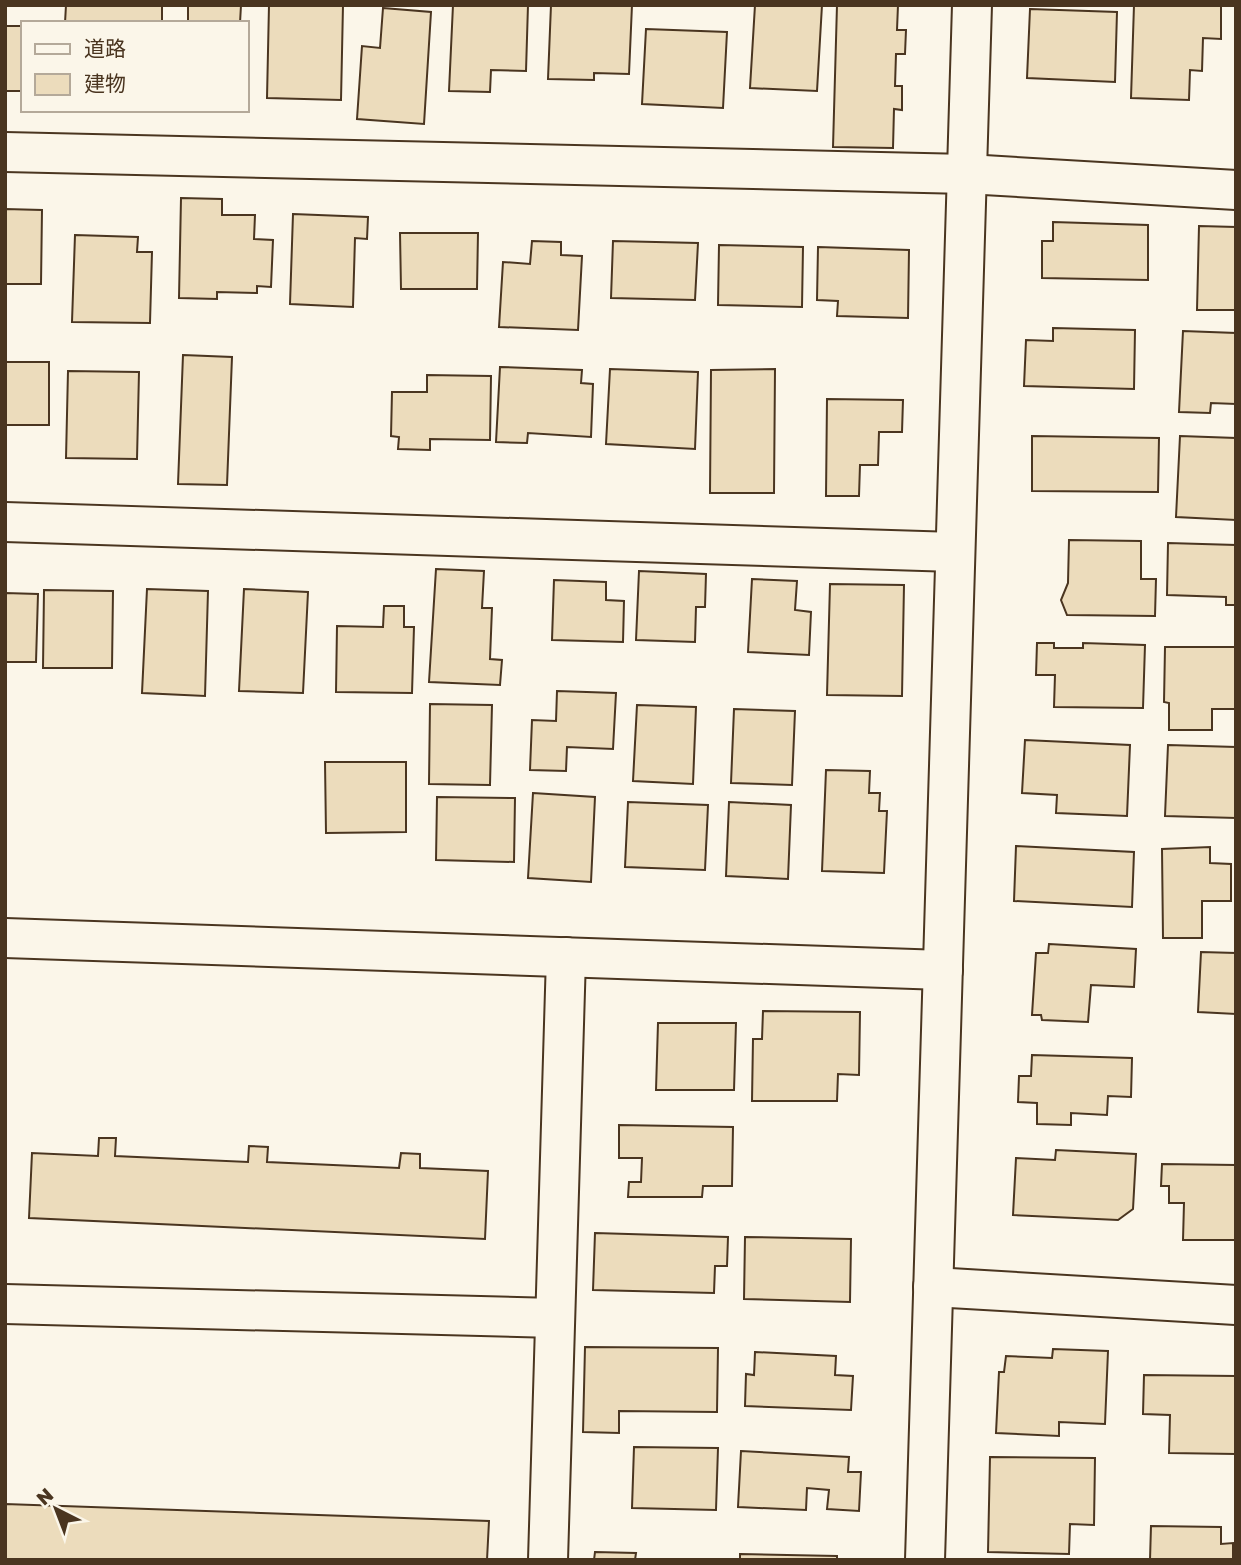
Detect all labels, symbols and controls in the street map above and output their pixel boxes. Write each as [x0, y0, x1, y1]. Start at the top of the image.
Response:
legend [21, 21, 248, 112]
text: 道路 [84, 35, 126, 61]
text: 建物 [84, 70, 126, 96]
north arrow [21, 1474, 91, 1544]
text: N [31, 1483, 57, 1509]

